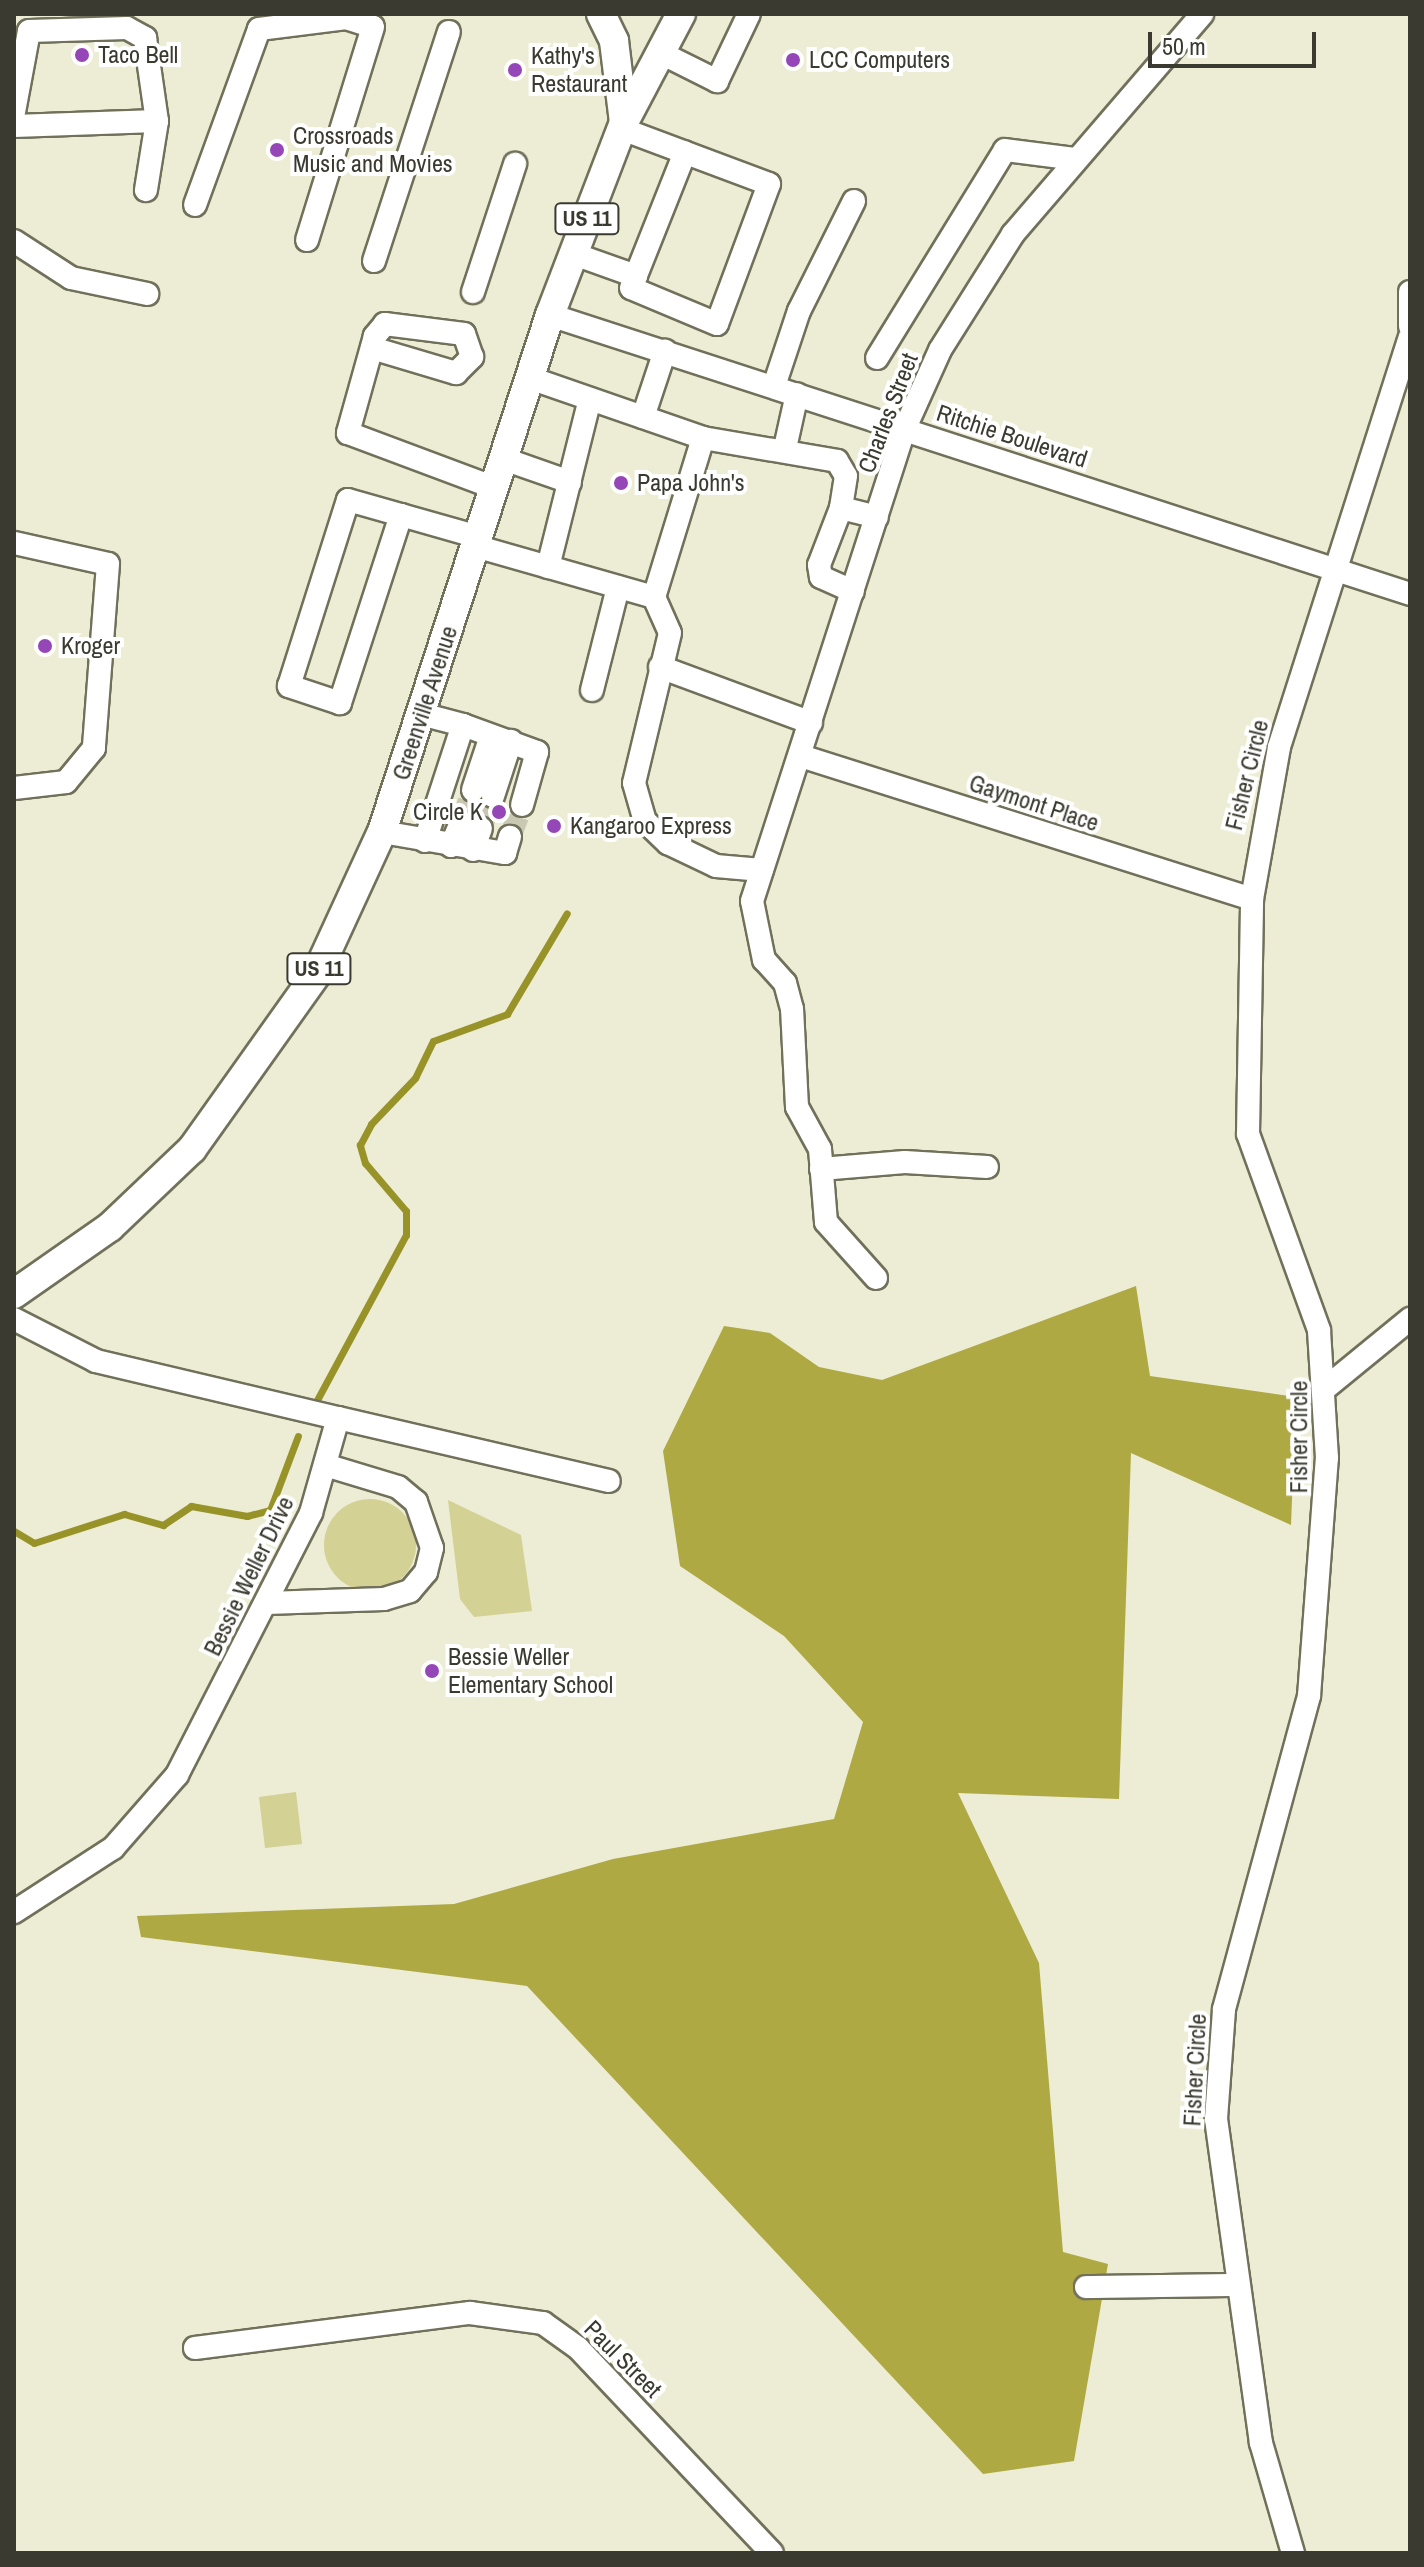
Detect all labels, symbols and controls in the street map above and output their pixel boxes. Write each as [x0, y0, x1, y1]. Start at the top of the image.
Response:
scale bar [1152, 16, 1320, 66]
text: 50 m [1162, 30, 1206, 62]
place label: Taco Bell [98, 41, 178, 69]
place label: Kathy's Restaurant [531, 42, 627, 98]
marker: Taco Bell [73, 46, 91, 64]
place label: LCC Computers [809, 46, 950, 74]
marker: LCC Computers [784, 51, 802, 69]
marker: Kathy's Restaurant [506, 61, 524, 79]
place label: Crossroads Music and Movies [293, 122, 453, 178]
marker: Crossroads Music and Movies [268, 141, 286, 159]
road number: US 11 [553, 201, 621, 237]
street label: Charles Street [852, 349, 924, 477]
street label: Ritchie Boulevard [933, 398, 1091, 474]
place label: Papa John's [637, 469, 745, 497]
marker: Papa John's [612, 474, 630, 492]
street label: Greenville Avenue [386, 622, 464, 784]
place label: Kroger [61, 632, 120, 660]
marker: Kroger [36, 637, 54, 655]
street label: Fisher Circle [1219, 717, 1275, 833]
street label: Gaymont Place [966, 769, 1102, 837]
place label: Circle K [413, 798, 483, 826]
marker: Circle K [490, 803, 508, 821]
place label: Kangaroo Express [570, 812, 732, 840]
marker: Kangaroo Express [545, 817, 563, 835]
road number: US 11 [285, 951, 353, 987]
street label: Fisher Circle [1285, 1381, 1313, 1493]
street label: Bessie Weller Drive [198, 1492, 300, 1660]
place label: Bessie Weller Elementary School [448, 1643, 613, 1699]
marker: Bessie Weller Elementary School [423, 1662, 441, 1680]
street label: Fisher Circle [1178, 2013, 1212, 2127]
street label: Paul Street [578, 2314, 668, 2404]

